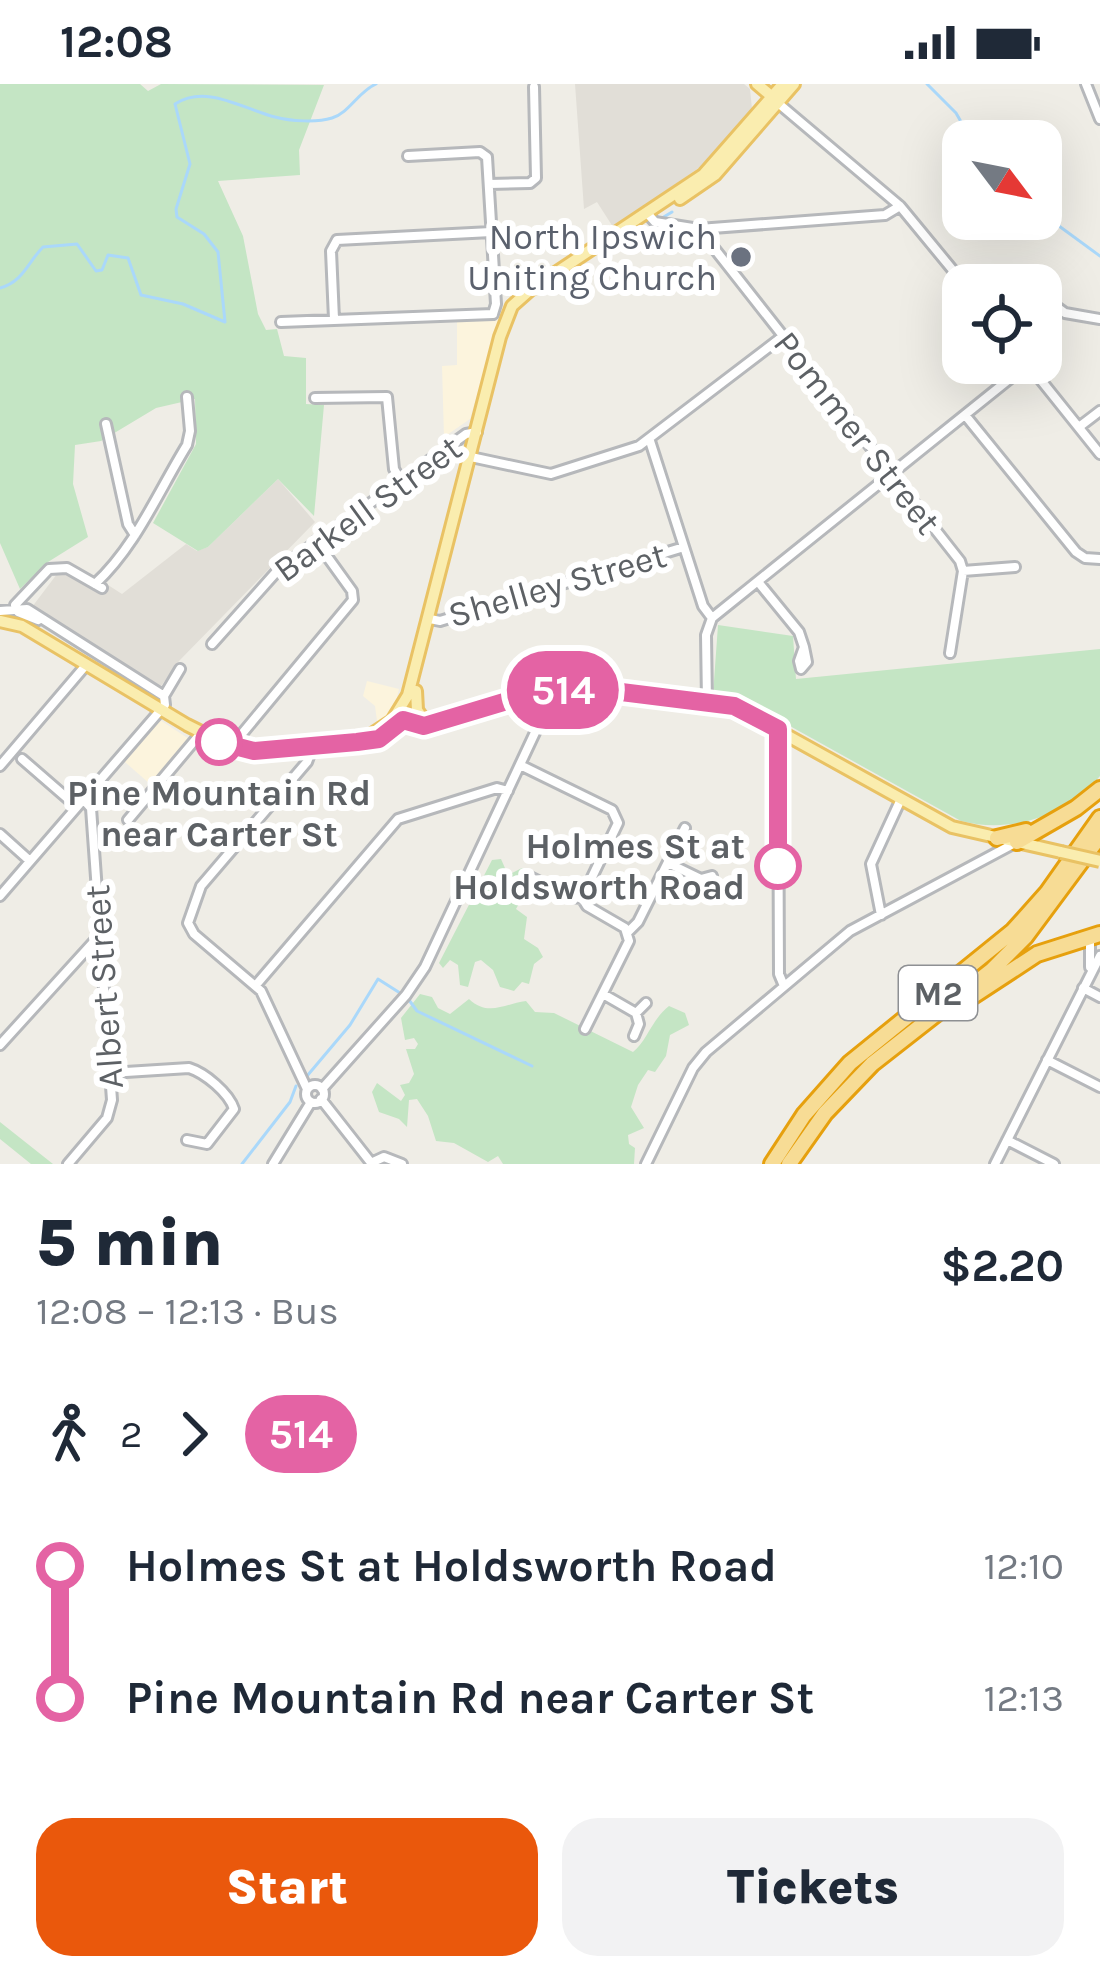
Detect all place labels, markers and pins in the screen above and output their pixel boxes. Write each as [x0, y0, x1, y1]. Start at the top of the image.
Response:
place label: North Ipswich Uniting Church [467, 216, 717, 299]
marker: North Ipswich Uniting Church [728, 244, 754, 270]
marker: Pine Mountain Rd near Carter St [197, 720, 241, 764]
place label: Pine Mountain Rd near Carter St [67, 772, 371, 855]
place label: Holmes St at Holdsworth Road [453, 825, 745, 908]
marker: Holmes St at Holdsworth Road [756, 844, 800, 888]

